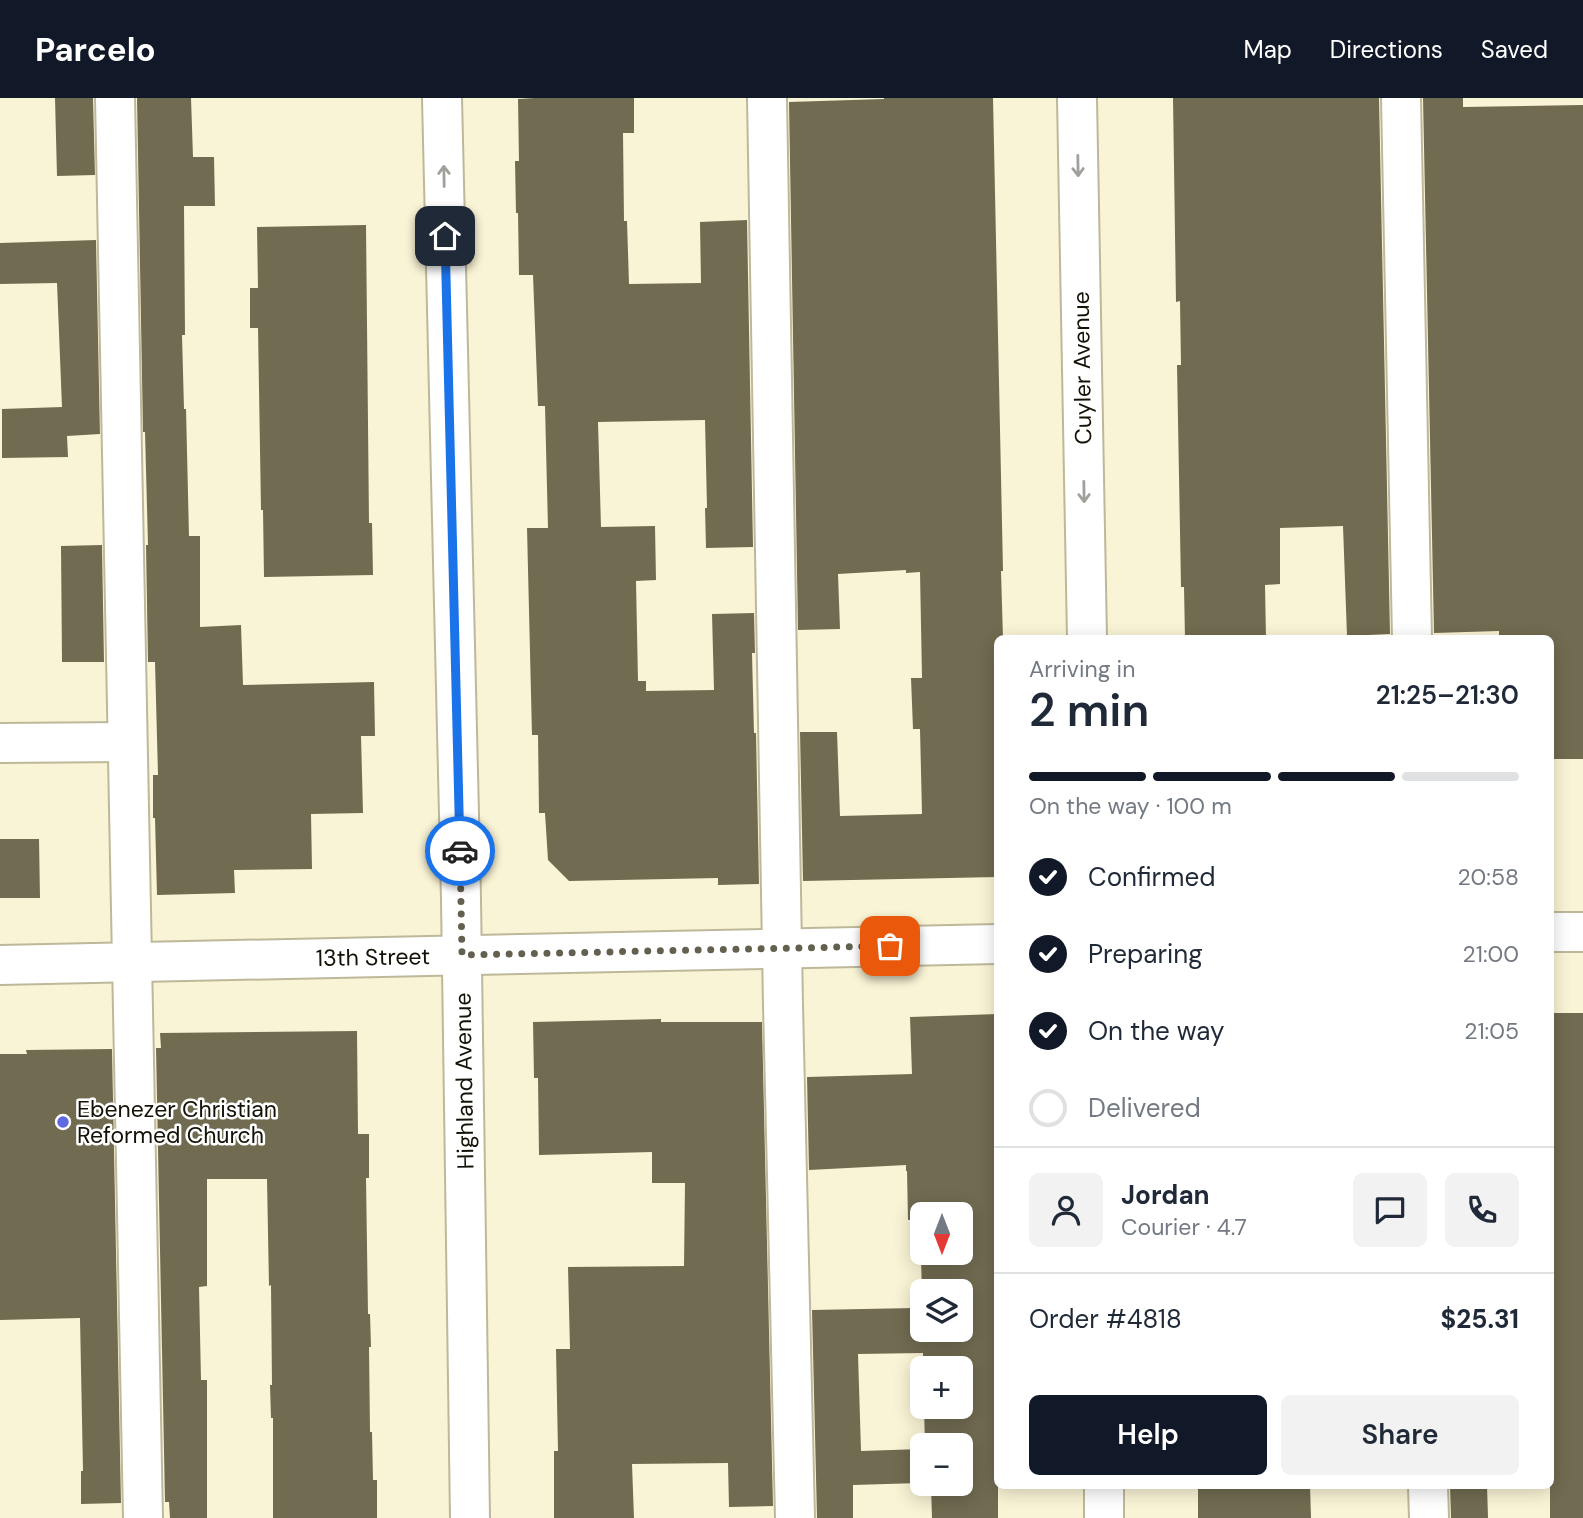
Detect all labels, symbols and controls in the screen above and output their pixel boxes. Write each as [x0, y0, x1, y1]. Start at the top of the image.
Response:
text: Parcelo [35, 28, 156, 71]
text: Map [1244, 34, 1292, 65]
text: Directions [1330, 34, 1443, 65]
text: Saved [1481, 34, 1548, 65]
one-way arrow [1071, 154, 1085, 177]
one-way arrow [437, 165, 451, 188]
pin [415, 206, 475, 266]
icon: home [426, 217, 464, 255]
street label: Cuyler Avenue [1066, 291, 1098, 445]
one-way arrow [1078, 480, 1091, 503]
text: Arriving in [1029, 654, 1135, 684]
text: 21:25–21:30 [1376, 678, 1519, 712]
text: 2 min [1029, 680, 1149, 740]
text: On the way · 100 m [1029, 791, 1232, 821]
courier [425, 816, 495, 886]
icon: car [441, 832, 479, 870]
icon: check [1029, 858, 1067, 896]
text: Confirmed [1088, 860, 1215, 894]
text: 20:58 [1458, 862, 1519, 892]
pin [860, 916, 920, 976]
icon: bag [871, 927, 909, 965]
icon: check [1029, 935, 1067, 973]
text: Preparing [1088, 937, 1203, 971]
text: 21:00 [1462, 939, 1519, 969]
street label: 13th Street [316, 941, 430, 973]
street label: Highland Avenue [447, 992, 481, 1170]
icon: check [1029, 1012, 1067, 1050]
text: On the way [1088, 1014, 1224, 1048]
text: 21:05 [1464, 1016, 1519, 1046]
text: Delivered [1088, 1091, 1201, 1125]
place label: Ebenezer Christian Reformed Church [77, 1094, 277, 1150]
marker: Ebenezer Christian Reformed Church [55, 1114, 71, 1130]
button: person [1029, 1173, 1103, 1247]
button: chat [1353, 1173, 1427, 1247]
button: phone [1445, 1173, 1519, 1247]
text: Jordan [1121, 1178, 1210, 1212]
north arrow [910, 1202, 973, 1265]
map controls [910, 1202, 973, 1496]
text: Courier · 4.7 [1121, 1212, 1247, 1242]
button: layers [910, 1279, 973, 1342]
text: Order #4818 [1029, 1302, 1182, 1336]
text: $25.31 [1441, 1302, 1519, 1336]
button: + [910, 1356, 973, 1419]
button: Help [1029, 1395, 1267, 1475]
button: Share [1281, 1395, 1519, 1475]
button: − [910, 1433, 973, 1496]

